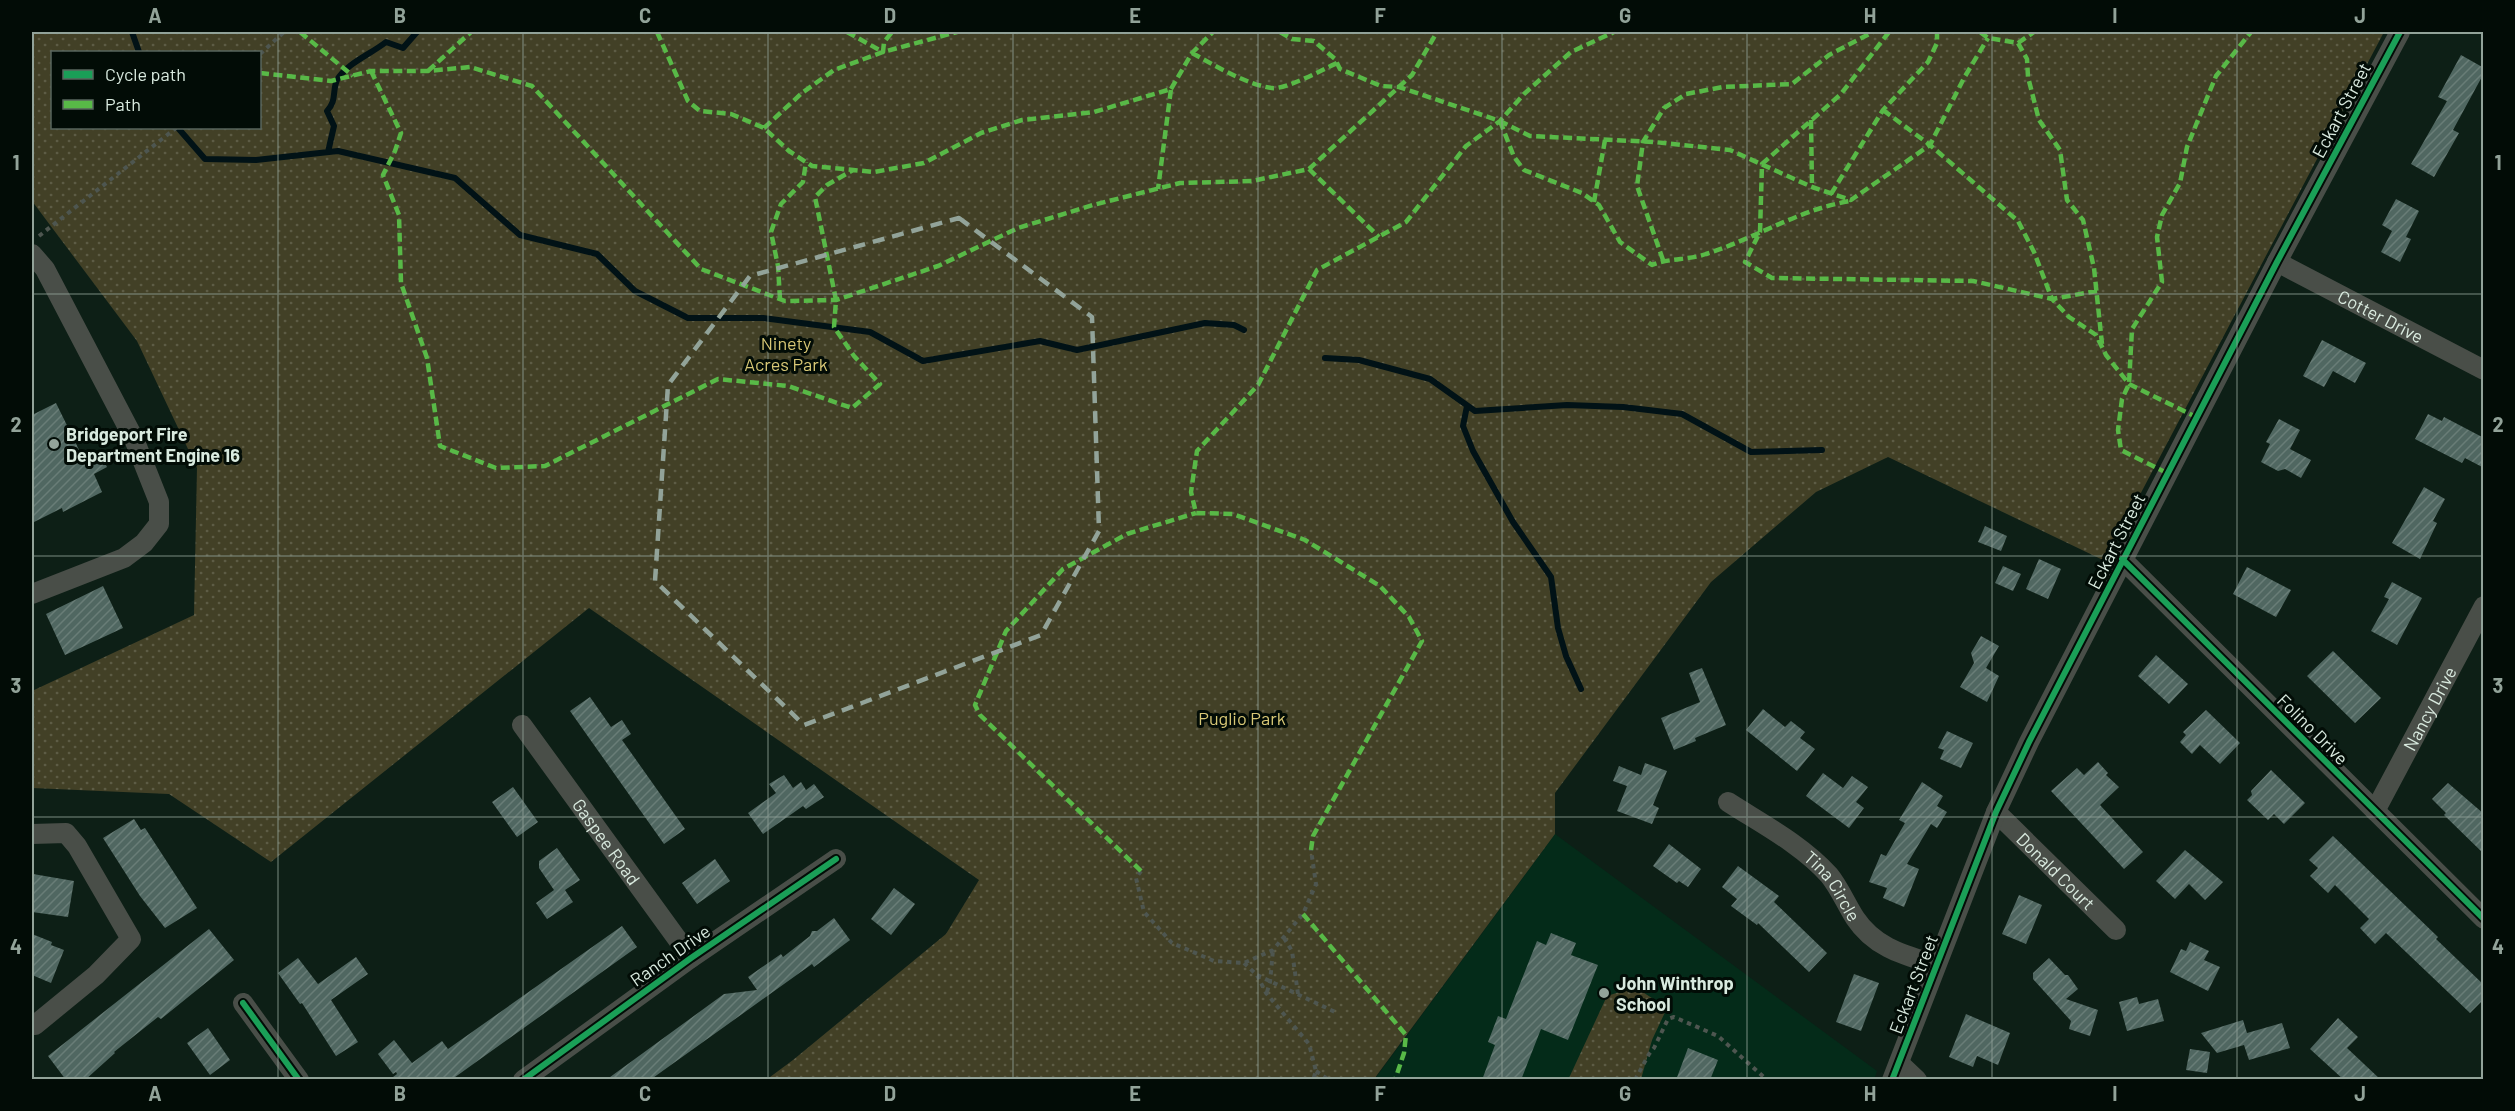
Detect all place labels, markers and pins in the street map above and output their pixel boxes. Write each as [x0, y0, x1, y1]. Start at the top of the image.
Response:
place label: Bridgeport Fire Department Engine 16 [66, 423, 240, 466]
marker: Bridgeport Fire Department Engine 16 [47, 437, 61, 451]
place label: John Winthrop School [1616, 972, 1734, 1015]
marker: John Winthrop School [1597, 986, 1611, 1000]

